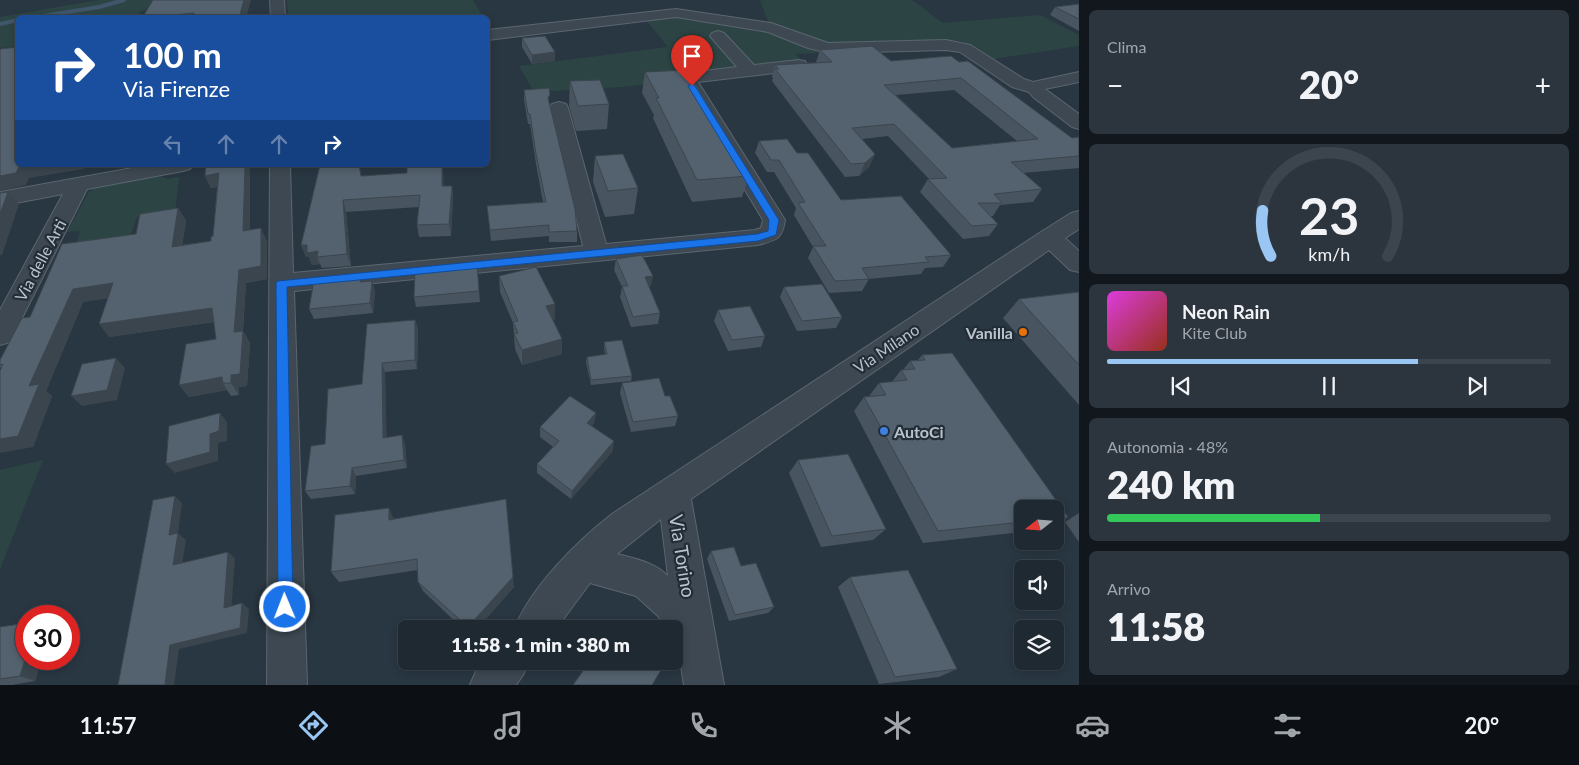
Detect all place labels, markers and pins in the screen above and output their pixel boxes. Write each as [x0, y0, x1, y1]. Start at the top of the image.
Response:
pin [671, 35, 713, 86]
place label: Vanilla [965, 323, 1013, 342]
marker: Vanilla [1017, 326, 1029, 338]
place label: AutoCi [893, 422, 944, 441]
marker: AutoCi [878, 425, 890, 437]

